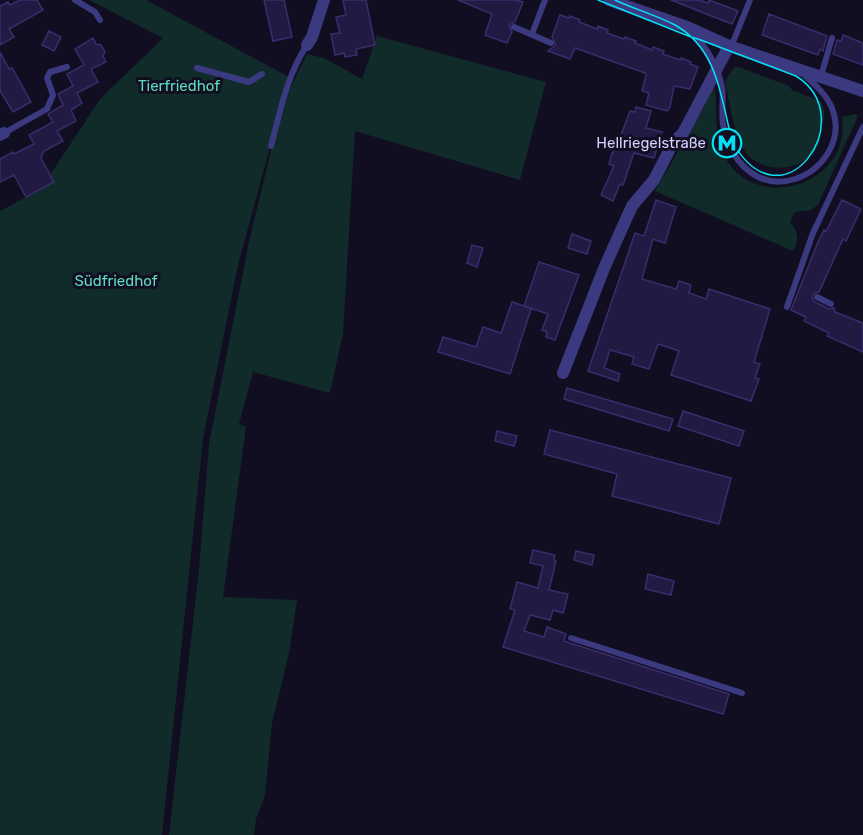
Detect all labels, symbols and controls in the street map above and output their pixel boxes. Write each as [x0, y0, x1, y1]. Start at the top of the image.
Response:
park label: Tierfriedhof [138, 77, 220, 95]
metro station icon: Hellriegelstraße [711, 127, 743, 159]
place label: Hellriegelstraße [596, 134, 706, 152]
park label: Südfriedhof [74, 272, 158, 290]

